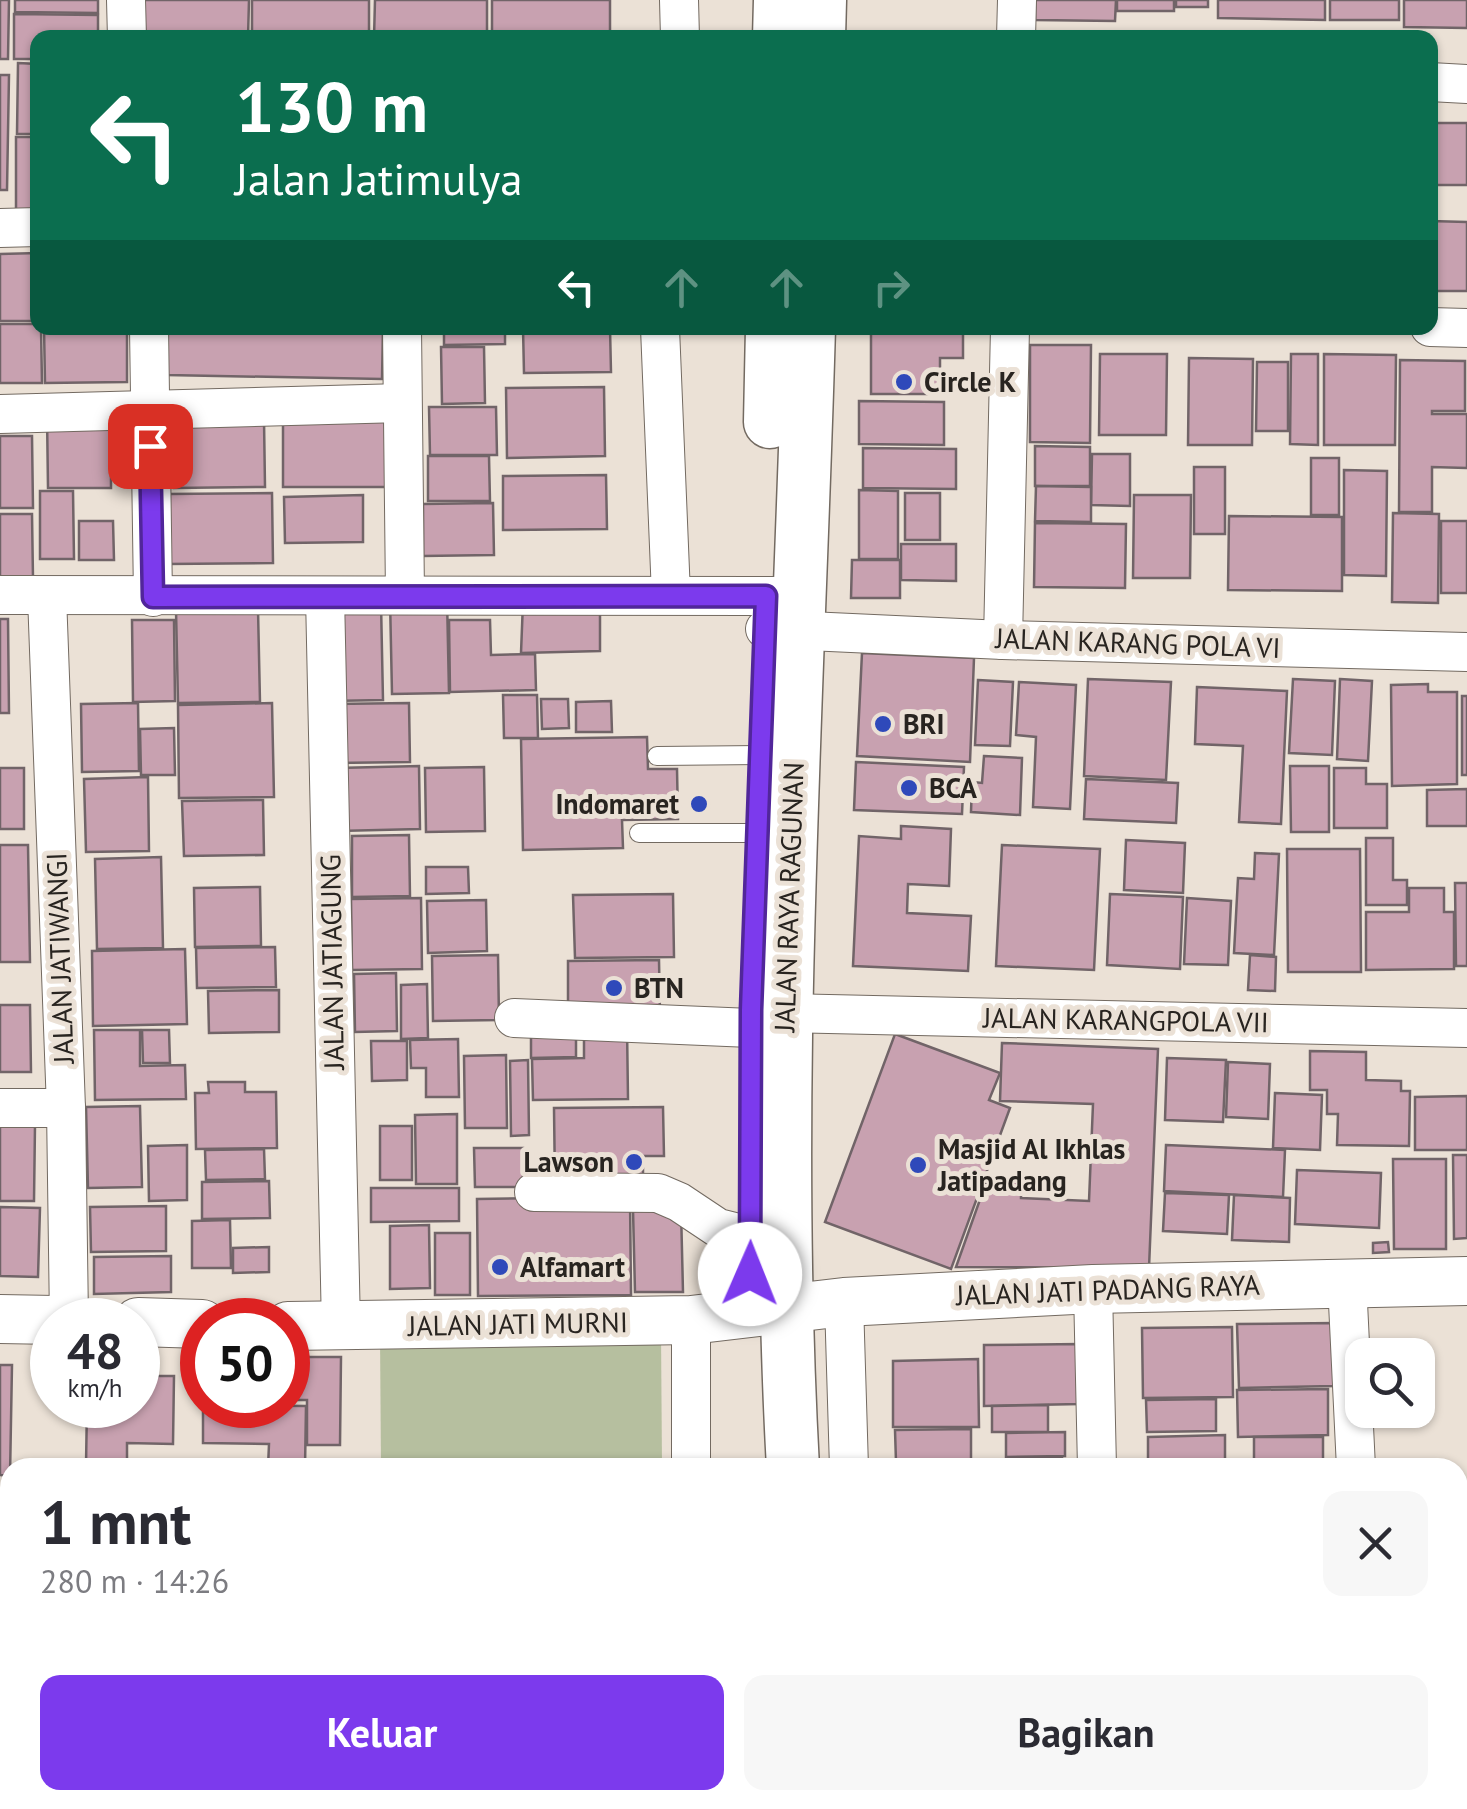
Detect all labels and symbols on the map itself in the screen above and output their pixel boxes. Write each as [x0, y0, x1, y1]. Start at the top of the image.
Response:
place label: Circle K [924, 363, 1017, 400]
marker: Circle K [893, 371, 915, 393]
pin [108, 404, 193, 489]
street label: JALAN KARANG POLA VI [994, 619, 1281, 666]
place label: BRI [903, 705, 944, 742]
marker: BRI [872, 713, 894, 735]
street label: JALAN RAYA RAGUNAN [765, 762, 812, 1033]
place label: BCA [929, 769, 977, 806]
marker: BCA [898, 777, 920, 799]
place label: Indomaret [555, 785, 679, 822]
marker: Indomaret [688, 793, 710, 815]
street label: JALAN JATIWANGI [37, 852, 82, 1065]
street label: JALAN JATIAGUNG [311, 854, 352, 1071]
place label: BTN [634, 969, 684, 1006]
marker: BTN [603, 977, 625, 999]
street label: JALAN KARANGPOLA VII [982, 998, 1269, 1040]
place label: Masjid Al Ikhlas Jatipadang [937, 1130, 1126, 1199]
place label: Lawson [523, 1143, 614, 1180]
marker: Lawson [623, 1151, 645, 1173]
marker: Masjid Al Ikhlas Jatipadang [907, 1154, 929, 1176]
position arrow [698, 1222, 802, 1326]
place label: Alfamart [520, 1248, 625, 1285]
marker: Alfamart [489, 1256, 511, 1278]
street label: JALAN JATI PADANG RAYA [954, 1266, 1261, 1313]
speed limit sign: 50 [180, 1298, 310, 1428]
street label: JALAN JATI MURNI [407, 1303, 628, 1344]

